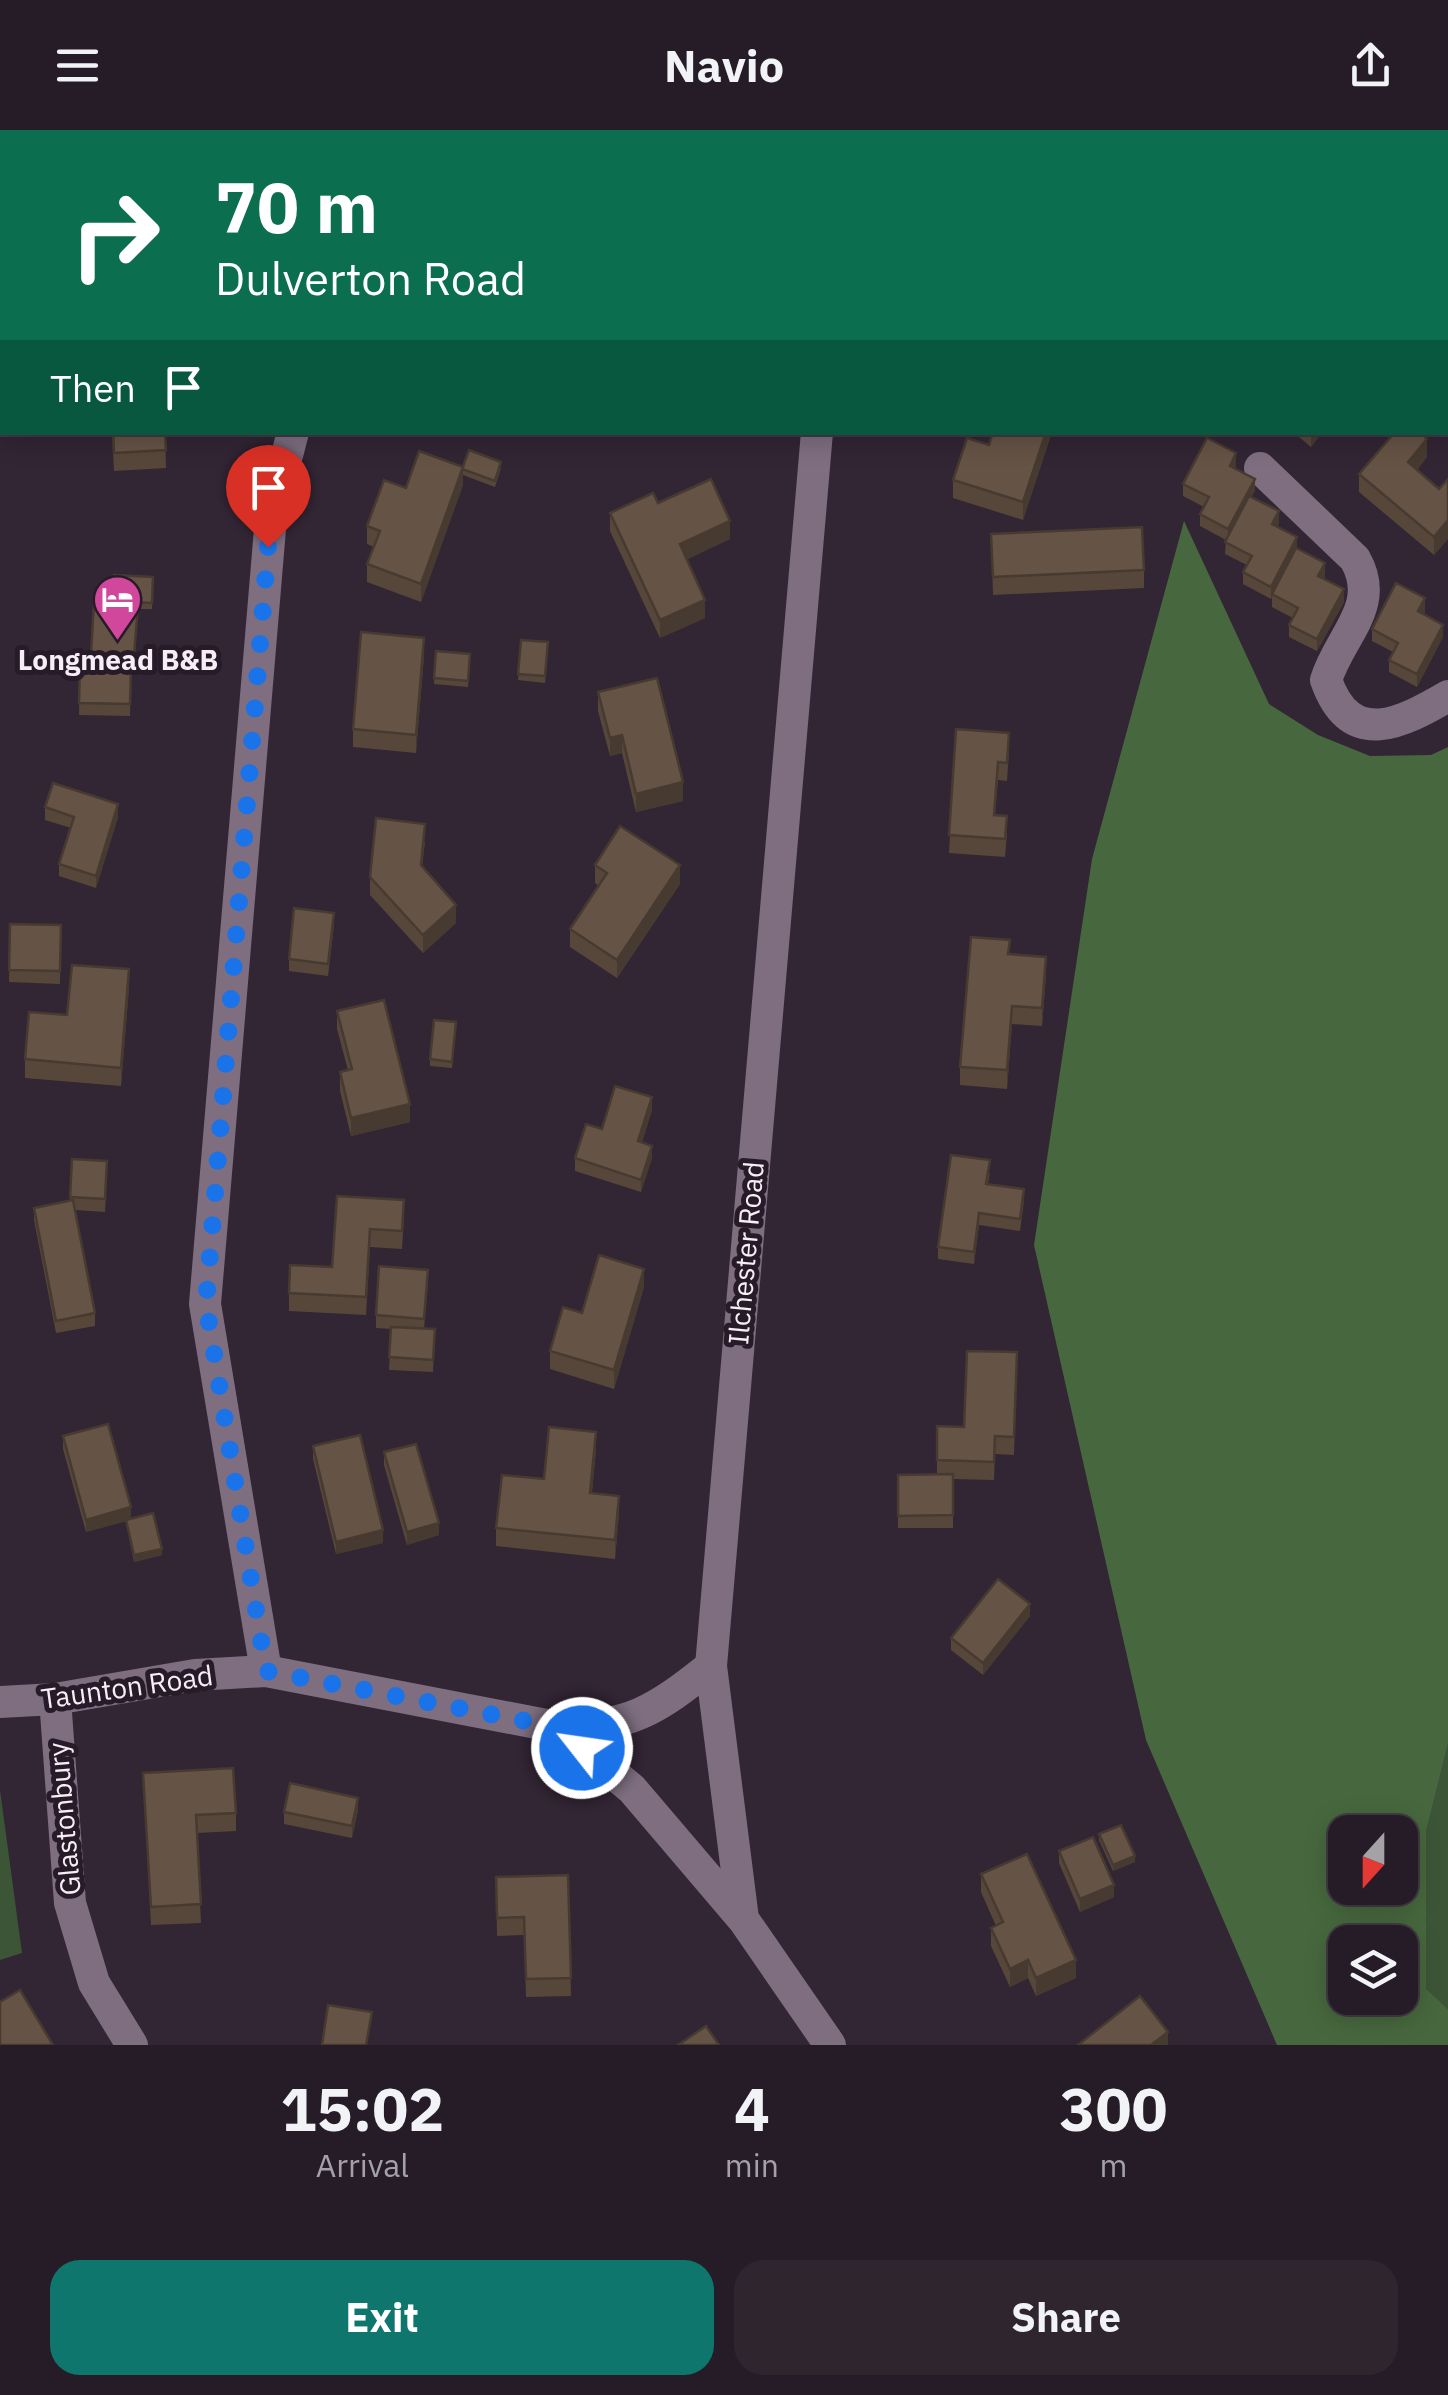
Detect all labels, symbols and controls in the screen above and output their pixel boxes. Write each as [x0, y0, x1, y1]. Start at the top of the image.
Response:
text: Navio [664, 36, 784, 94]
icon: menu [50, 38, 105, 93]
icon: share [1343, 38, 1398, 93]
text: 70 m [215, 161, 378, 252]
icon: right [50, 170, 180, 300]
text: Dulverton Road [215, 249, 526, 307]
icon: arrive [156, 360, 211, 415]
text: Then [50, 363, 136, 412]
pin [226, 445, 311, 548]
icon: arrive [241, 460, 296, 515]
hotel icon: Longmead B&B [92, 574, 144, 642]
place label: Longmead B&B [18, 641, 218, 678]
street label: Ilchester Road [719, 1160, 772, 1346]
street label: Taunton Road [39, 1656, 215, 1717]
position arrow [530, 1696, 634, 1800]
street label: Glastonbury [38, 1741, 89, 1897]
north arrow [1328, 1815, 1418, 1905]
map controls [1328, 1815, 1418, 2015]
button: layers [1328, 1925, 1418, 2015]
text: 15:02 [281, 2069, 444, 2148]
text: 4 [734, 2069, 770, 2148]
text: 300 [1059, 2069, 1167, 2148]
text: Arrival [316, 2144, 409, 2186]
text: min [725, 2144, 779, 2186]
text: m [1100, 2144, 1127, 2186]
button: Exit [50, 2260, 714, 2375]
button: Share [734, 2260, 1398, 2375]

